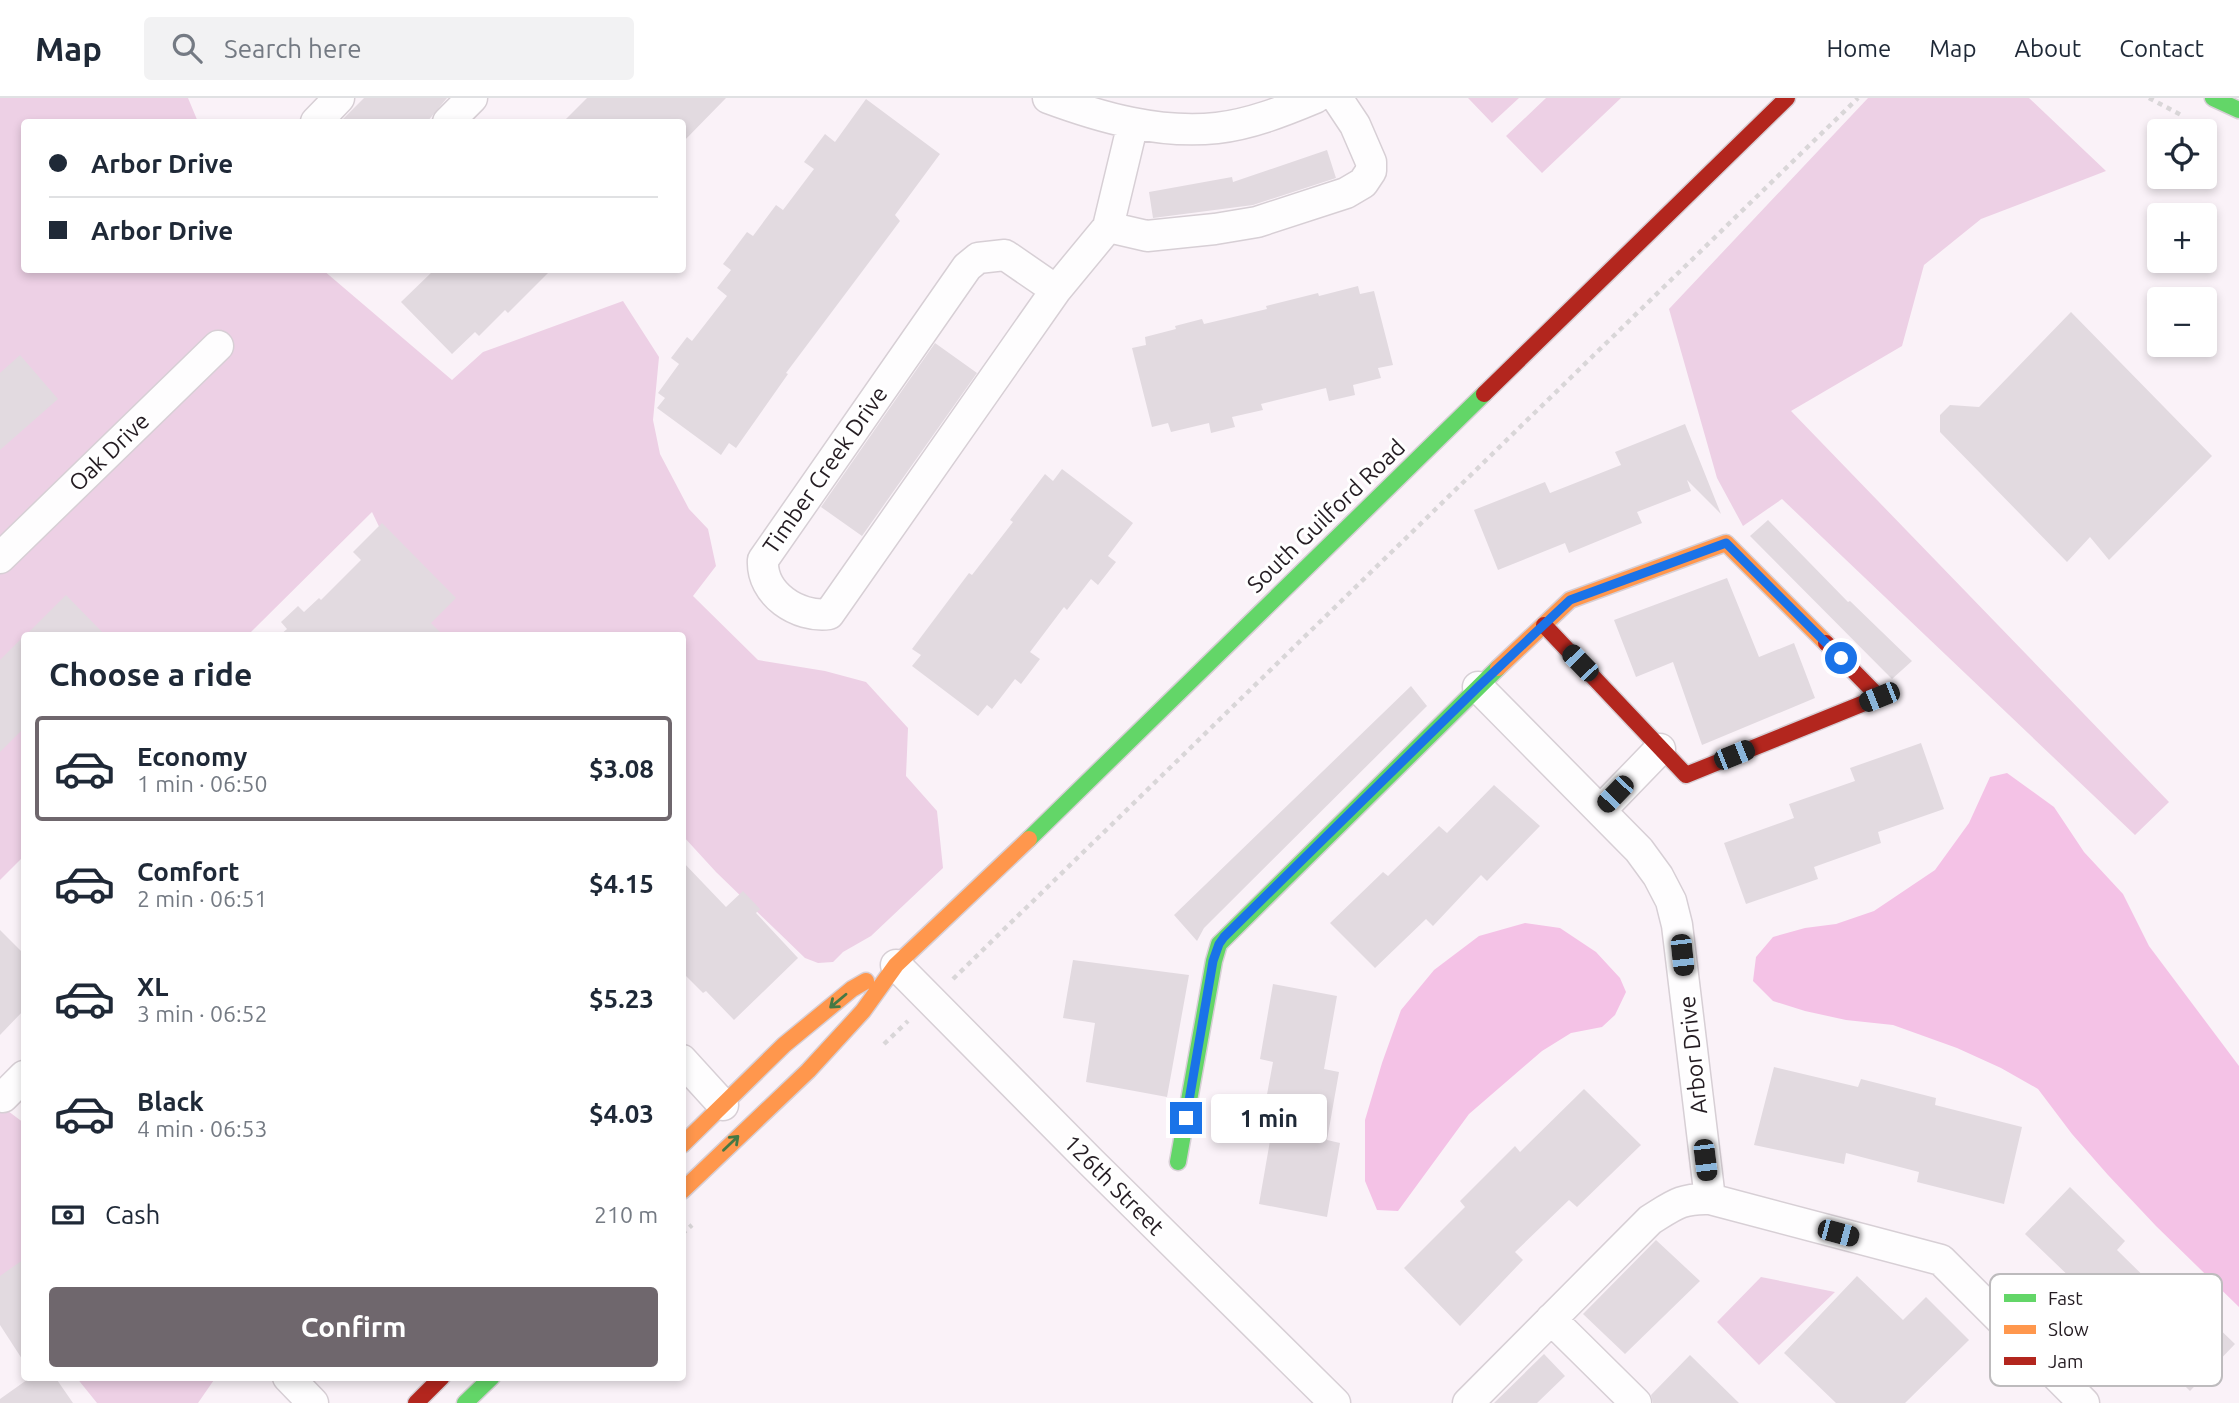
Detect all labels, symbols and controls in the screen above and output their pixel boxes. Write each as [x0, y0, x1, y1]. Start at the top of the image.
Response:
search box [144, 17, 634, 80]
icon: search [168, 29, 206, 67]
text: Map [35, 30, 102, 67]
text: Search here [224, 34, 362, 63]
text: Home [1826, 35, 1891, 62]
text: Map [1929, 35, 1976, 62]
text: About [2014, 35, 2081, 62]
text: Contact [2119, 35, 2204, 62]
map controls [2147, 119, 2217, 357]
button: locate [2147, 119, 2217, 189]
text: Arbor Drive [91, 149, 233, 178]
button: + [2147, 203, 2217, 273]
text: Arbor Drive [91, 216, 233, 245]
button: − [2147, 287, 2217, 357]
street label: Timber Creek Drive [757, 381, 892, 558]
street label: Oak Drive [64, 408, 154, 496]
street label: South Guilford Road [1242, 434, 1409, 597]
car [1558, 641, 1603, 685]
route start [1825, 642, 1857, 674]
text: Choose a ride [49, 656, 252, 692]
car [1856, 679, 1903, 715]
icon: car [53, 737, 116, 800]
car [1711, 737, 1758, 773]
text: Economy [137, 742, 247, 771]
text: $3.08 [589, 754, 654, 783]
text: 1 min · 06:50 [137, 771, 268, 796]
car [1593, 772, 1638, 816]
icon: car [53, 852, 116, 915]
text: Comfort [137, 857, 240, 886]
text: $4.15 [589, 869, 654, 898]
text: 2 min · 06:51 [137, 886, 268, 911]
car [1670, 933, 1695, 977]
icon: car [53, 967, 116, 1030]
text: XL [137, 972, 168, 1001]
text: $5.23 [589, 984, 654, 1013]
one-way arrow [830, 993, 848, 1009]
street label: Arbor Drive [1674, 995, 1711, 1116]
text: 3 min · 06:52 [137, 1001, 268, 1026]
icon: car [53, 1082, 116, 1145]
text: Black [137, 1087, 204, 1116]
callout: 1 min [1210, 1094, 1326, 1142]
text: $4.03 [589, 1099, 654, 1128]
route end [1170, 1102, 1202, 1134]
text: 1 min [1240, 1106, 1298, 1131]
text: 4 min · 06:53 [137, 1116, 268, 1141]
street label: 126th Street [1059, 1130, 1169, 1240]
one-way arrow [723, 1135, 740, 1152]
car [1693, 1138, 1718, 1182]
icon: cash [49, 1196, 87, 1234]
text: Cash [105, 1200, 160, 1229]
text: 210 m [594, 1202, 658, 1227]
car [1815, 1217, 1862, 1249]
legend [1990, 1274, 2222, 1386]
button: Confirm [49, 1287, 658, 1367]
text: Fast [2048, 1287, 2083, 1309]
text: Slow [2048, 1318, 2089, 1340]
text: Jam [2048, 1350, 2084, 1372]

